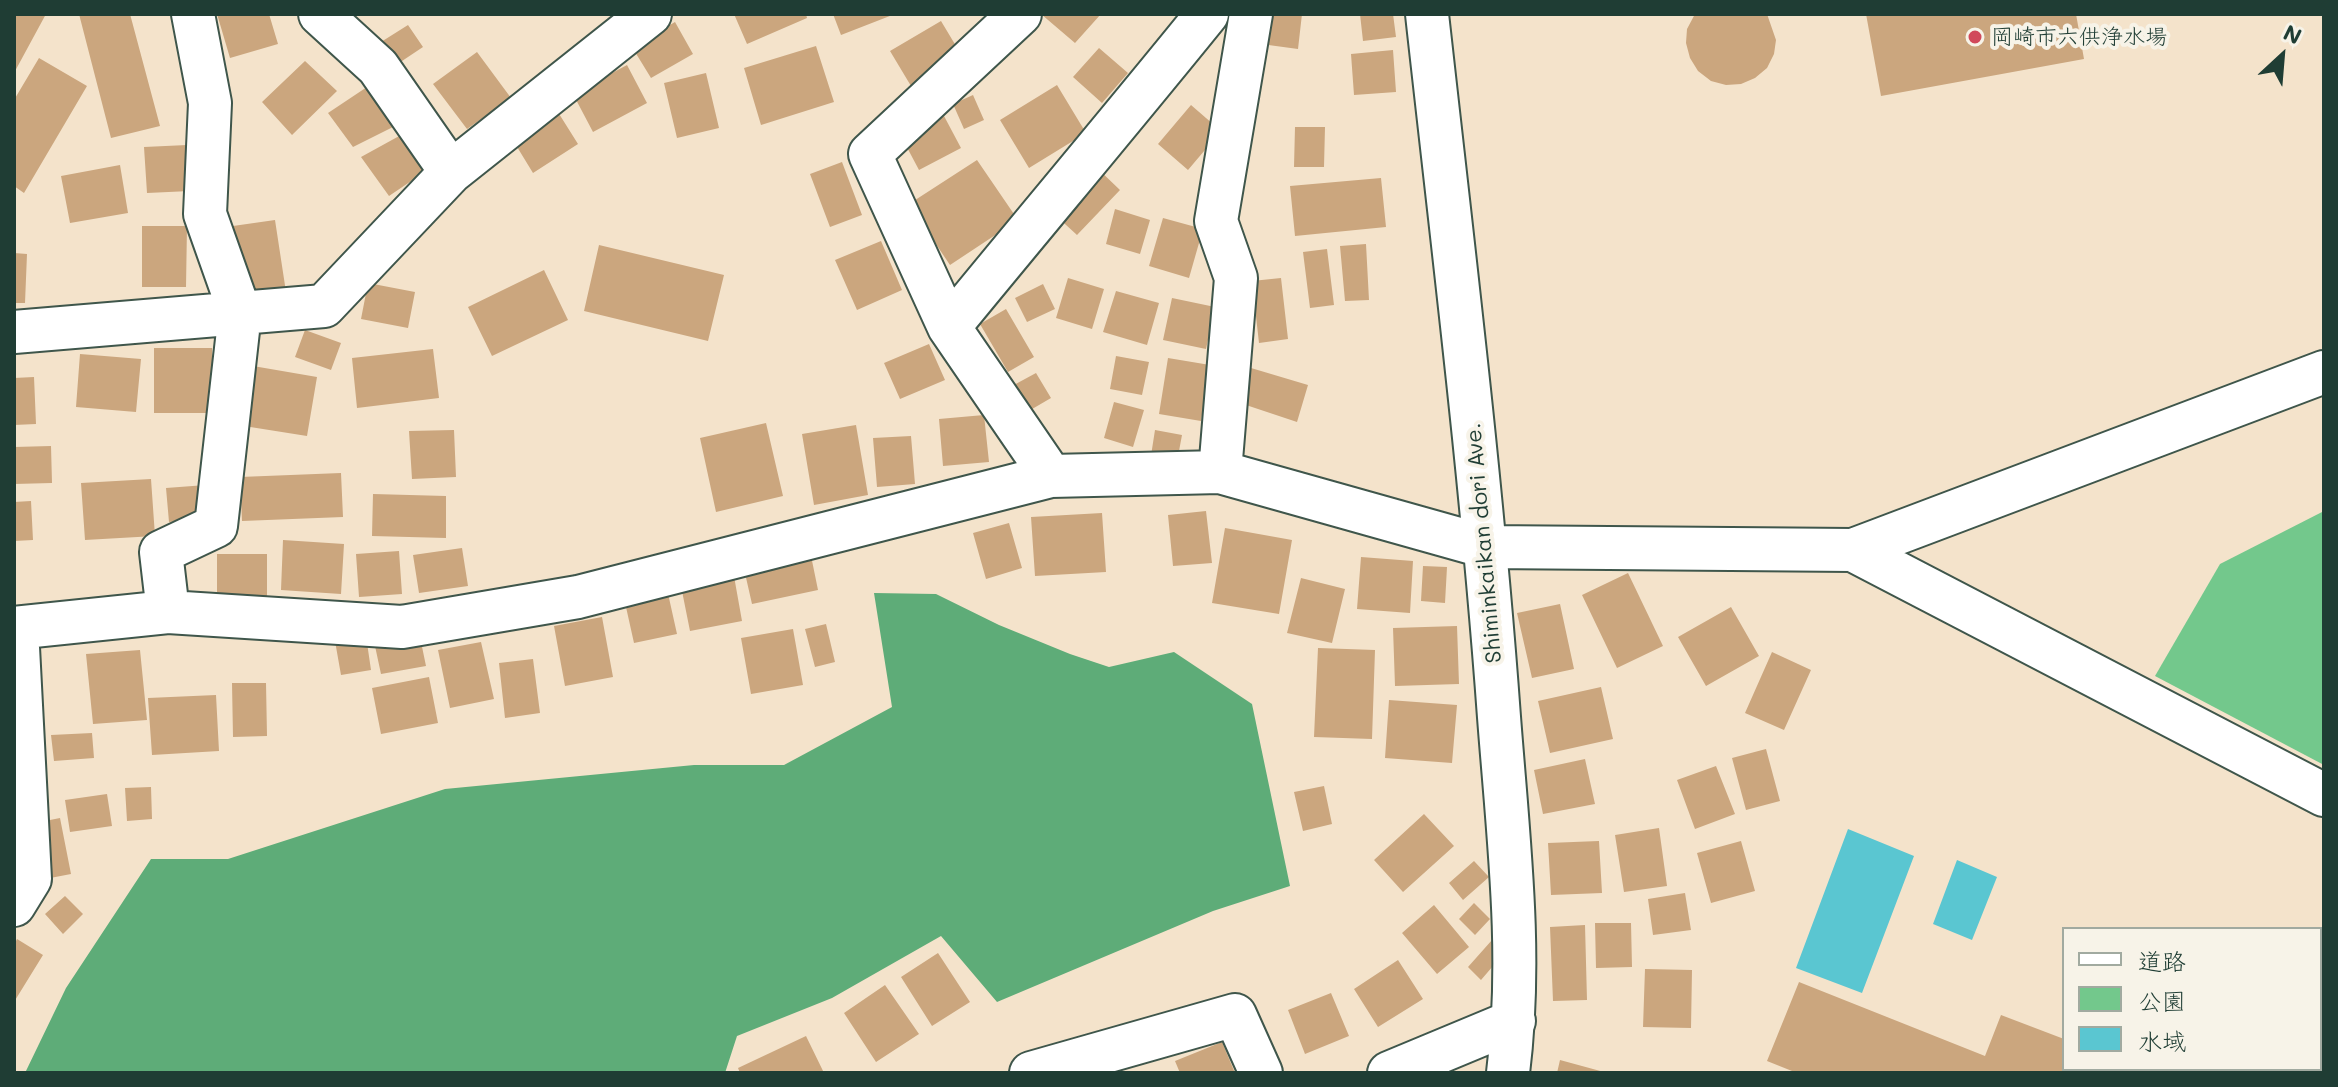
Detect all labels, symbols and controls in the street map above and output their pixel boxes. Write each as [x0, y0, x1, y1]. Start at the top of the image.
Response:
north arrow [2242, 16, 2322, 96]
text: N [2279, 17, 2307, 51]
place label: 岡崎市六供浄水場 [1991, 24, 2167, 50]
marker: 岡崎市六供浄水場 [1966, 28, 1984, 46]
street label: Shiminkaikan dori Ave. [1460, 422, 1508, 664]
legend [2062, 927, 2322, 1071]
text: 道路 [2138, 945, 2186, 976]
text: 公園 [2138, 985, 2186, 1016]
text: 水域 [2138, 1025, 2186, 1056]

